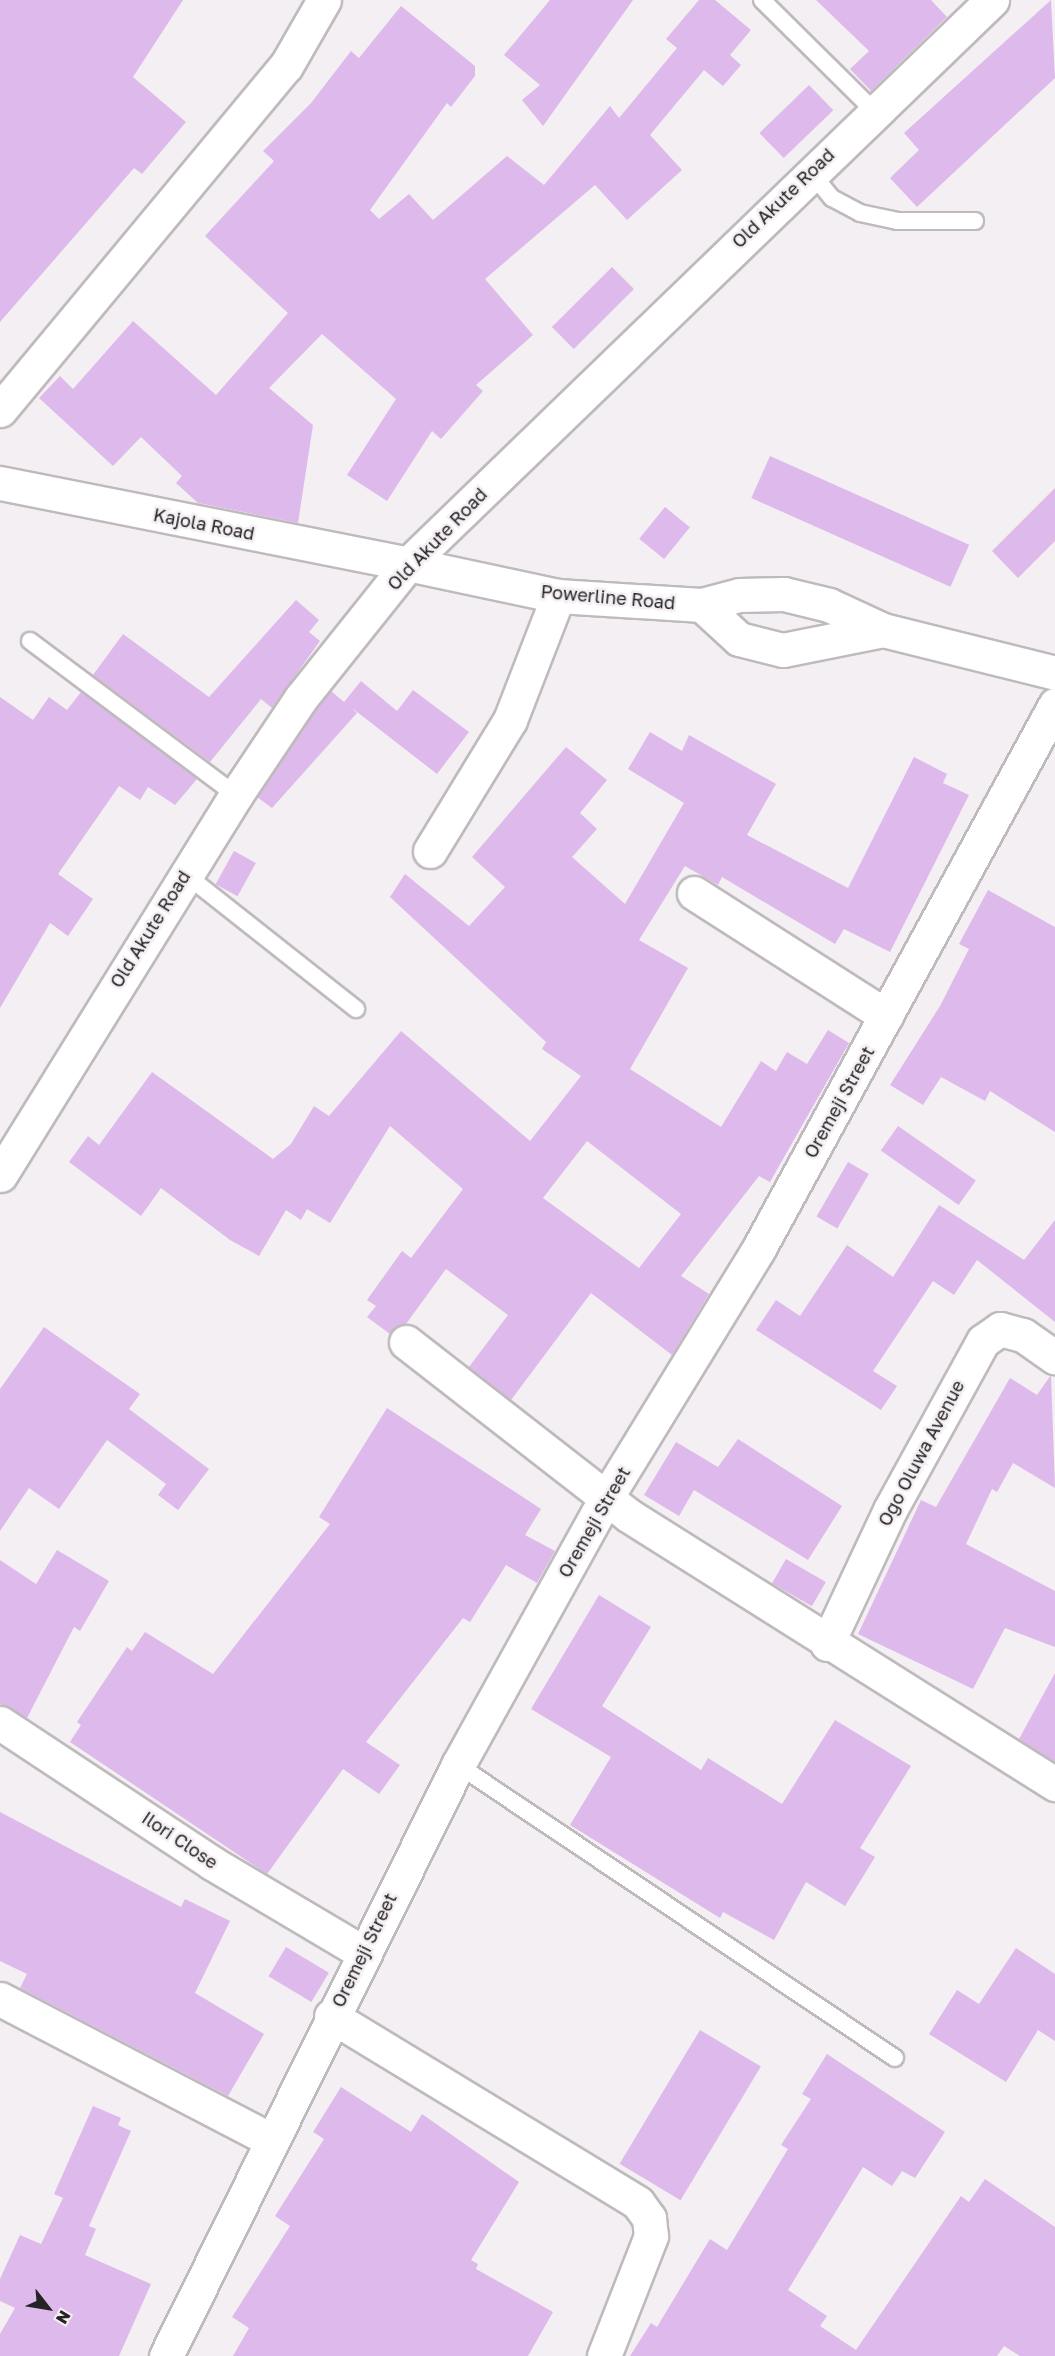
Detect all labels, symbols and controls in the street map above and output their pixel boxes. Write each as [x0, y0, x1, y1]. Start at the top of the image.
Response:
street label: Old Akute Road [727, 144, 839, 252]
street label: Old Akute Road [383, 483, 491, 595]
street label: Kajola Road [152, 504, 256, 544]
street label: Powerline Road [540, 580, 676, 614]
street label: Old Akute Road [105, 867, 195, 991]
street label: Oremeji Street [799, 1042, 879, 1162]
street label: Ogo Oluwa Avenue [873, 1376, 969, 1530]
street label: Oremeji Street [554, 1463, 634, 1581]
street label: Ilori Close [138, 1807, 222, 1873]
street label: Oremeji Street [327, 1889, 401, 2011]
north arrow [18, 2278, 78, 2338]
text: N [52, 2307, 75, 2328]

